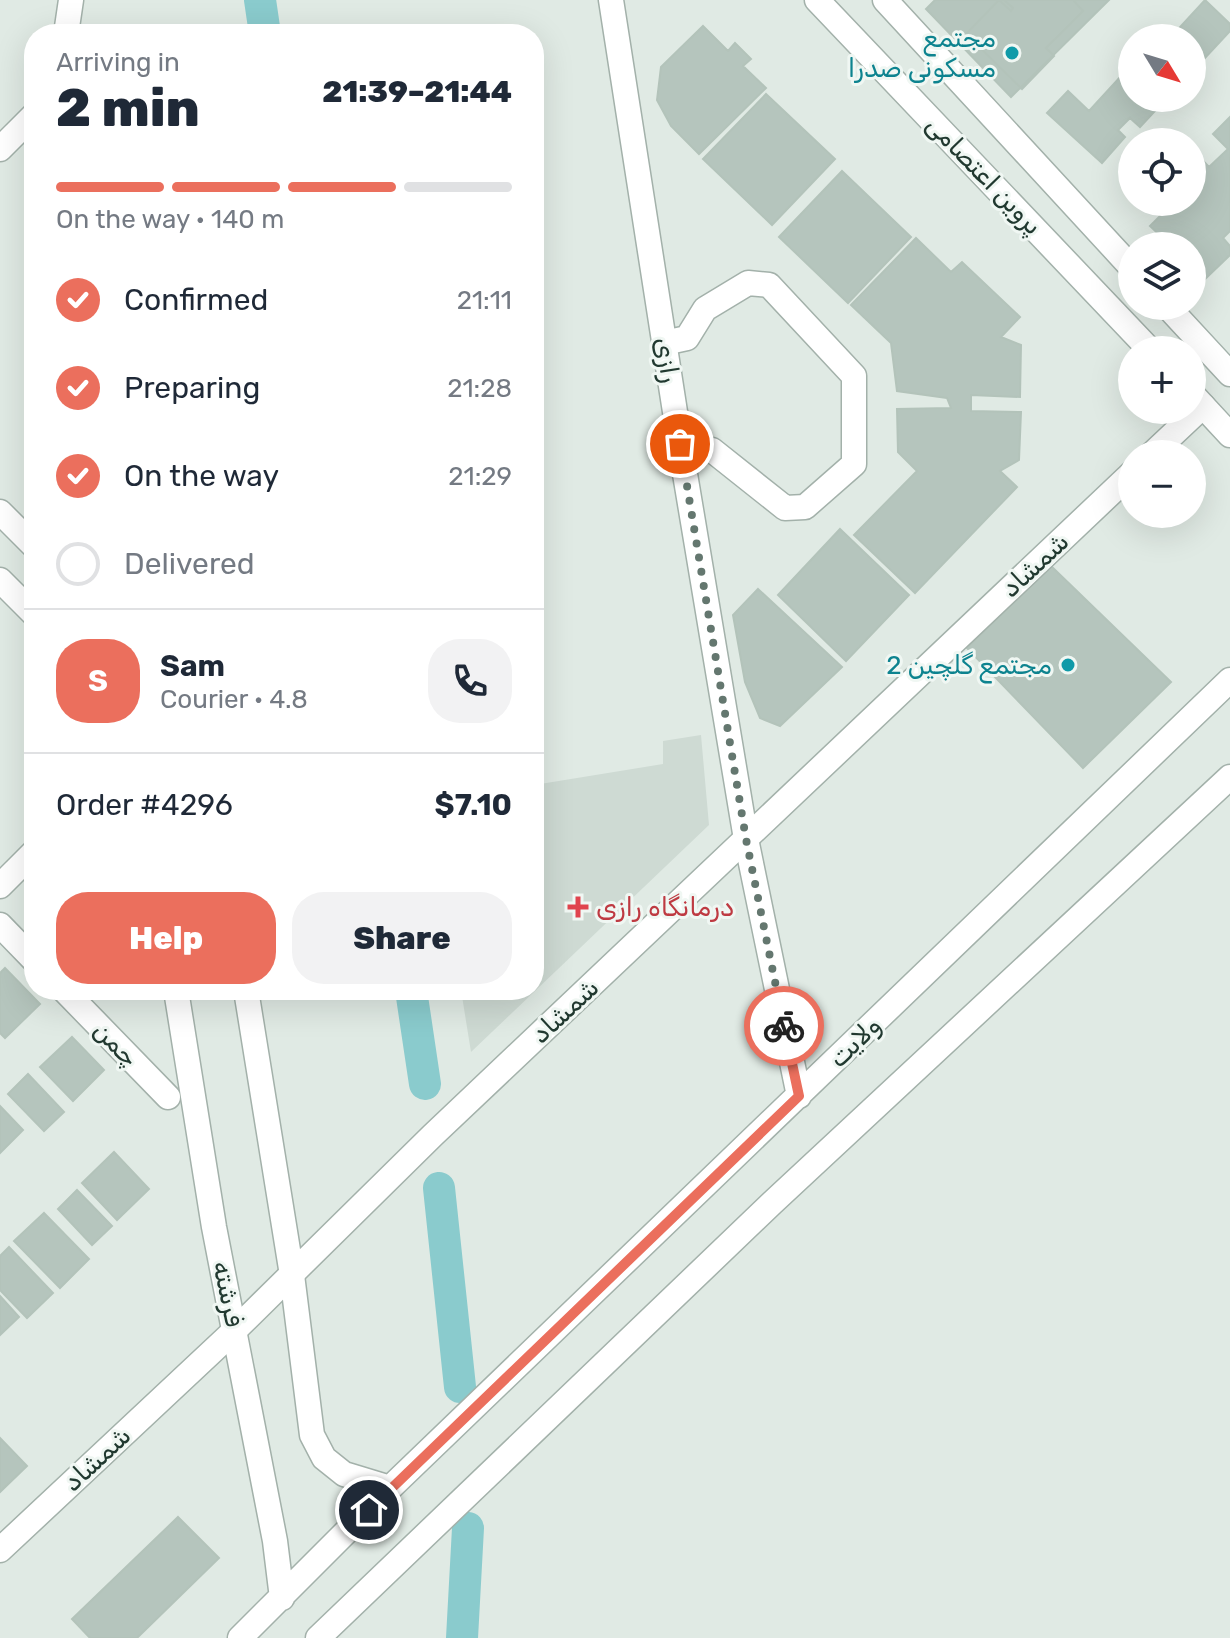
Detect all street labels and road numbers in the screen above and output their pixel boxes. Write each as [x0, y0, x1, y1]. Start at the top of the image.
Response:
street label: پروین اعتصامی [919, 109, 1049, 242]
street label: رازی [648, 335, 686, 385]
street label: شمشاد [995, 526, 1075, 604]
street label: شمشاد [525, 972, 605, 1050]
street label: ولایت [822, 1010, 888, 1074]
street label: چمن [87, 1015, 145, 1073]
street label: فرشته [206, 1258, 250, 1330]
street label: شمشاد [57, 1420, 137, 1498]

